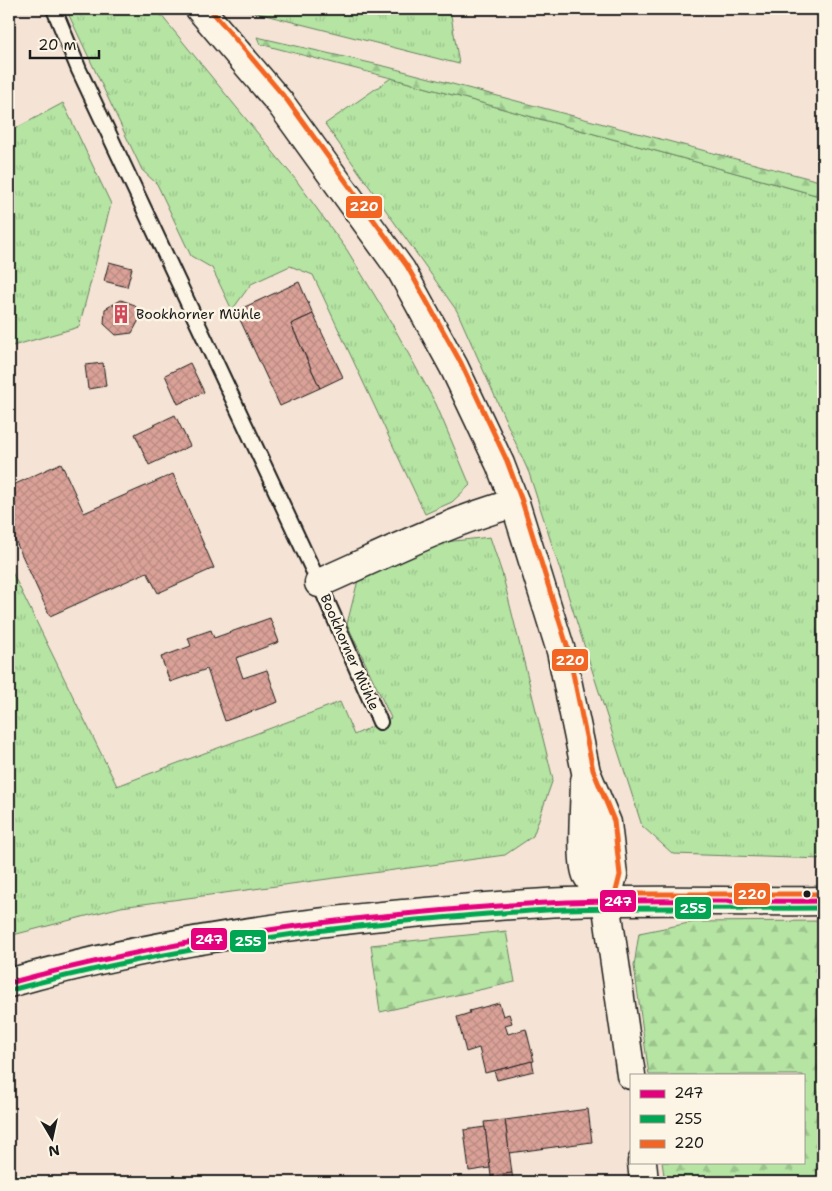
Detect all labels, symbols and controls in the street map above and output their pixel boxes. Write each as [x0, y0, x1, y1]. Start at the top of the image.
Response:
scale bar [30, 28, 99, 60]
text: 20 m [38, 35, 77, 55]
line badge: 220 [345, 195, 383, 219]
text: 220 [350, 197, 379, 215]
building icon: Bookhorner Mühle [110, 303, 132, 325]
place label: Bookhorner Mühle [136, 305, 261, 323]
street label: Bookhorner Mühle [316, 591, 384, 713]
line badge: 220 [551, 648, 589, 672]
text: 220 [556, 651, 585, 669]
line badge: 220 [733, 882, 771, 906]
text: 220 [738, 885, 767, 903]
line badge: 247 [599, 889, 637, 913]
unlabelled marker [802, 889, 812, 899]
text: 247 [604, 892, 632, 910]
line badge: 255 [674, 896, 712, 920]
text: 255 [679, 899, 707, 917]
line badge: 247 [190, 927, 228, 951]
line badge: 255 [229, 929, 267, 953]
text: 247 [195, 930, 223, 948]
text: 255 [234, 932, 262, 950]
legend [630, 1074, 804, 1164]
text: 247 [674, 1083, 704, 1103]
text: 255 [674, 1109, 702, 1129]
north arrow [28, 1114, 78, 1164]
text: 220 [674, 1133, 704, 1153]
text: N [47, 1141, 61, 1161]

